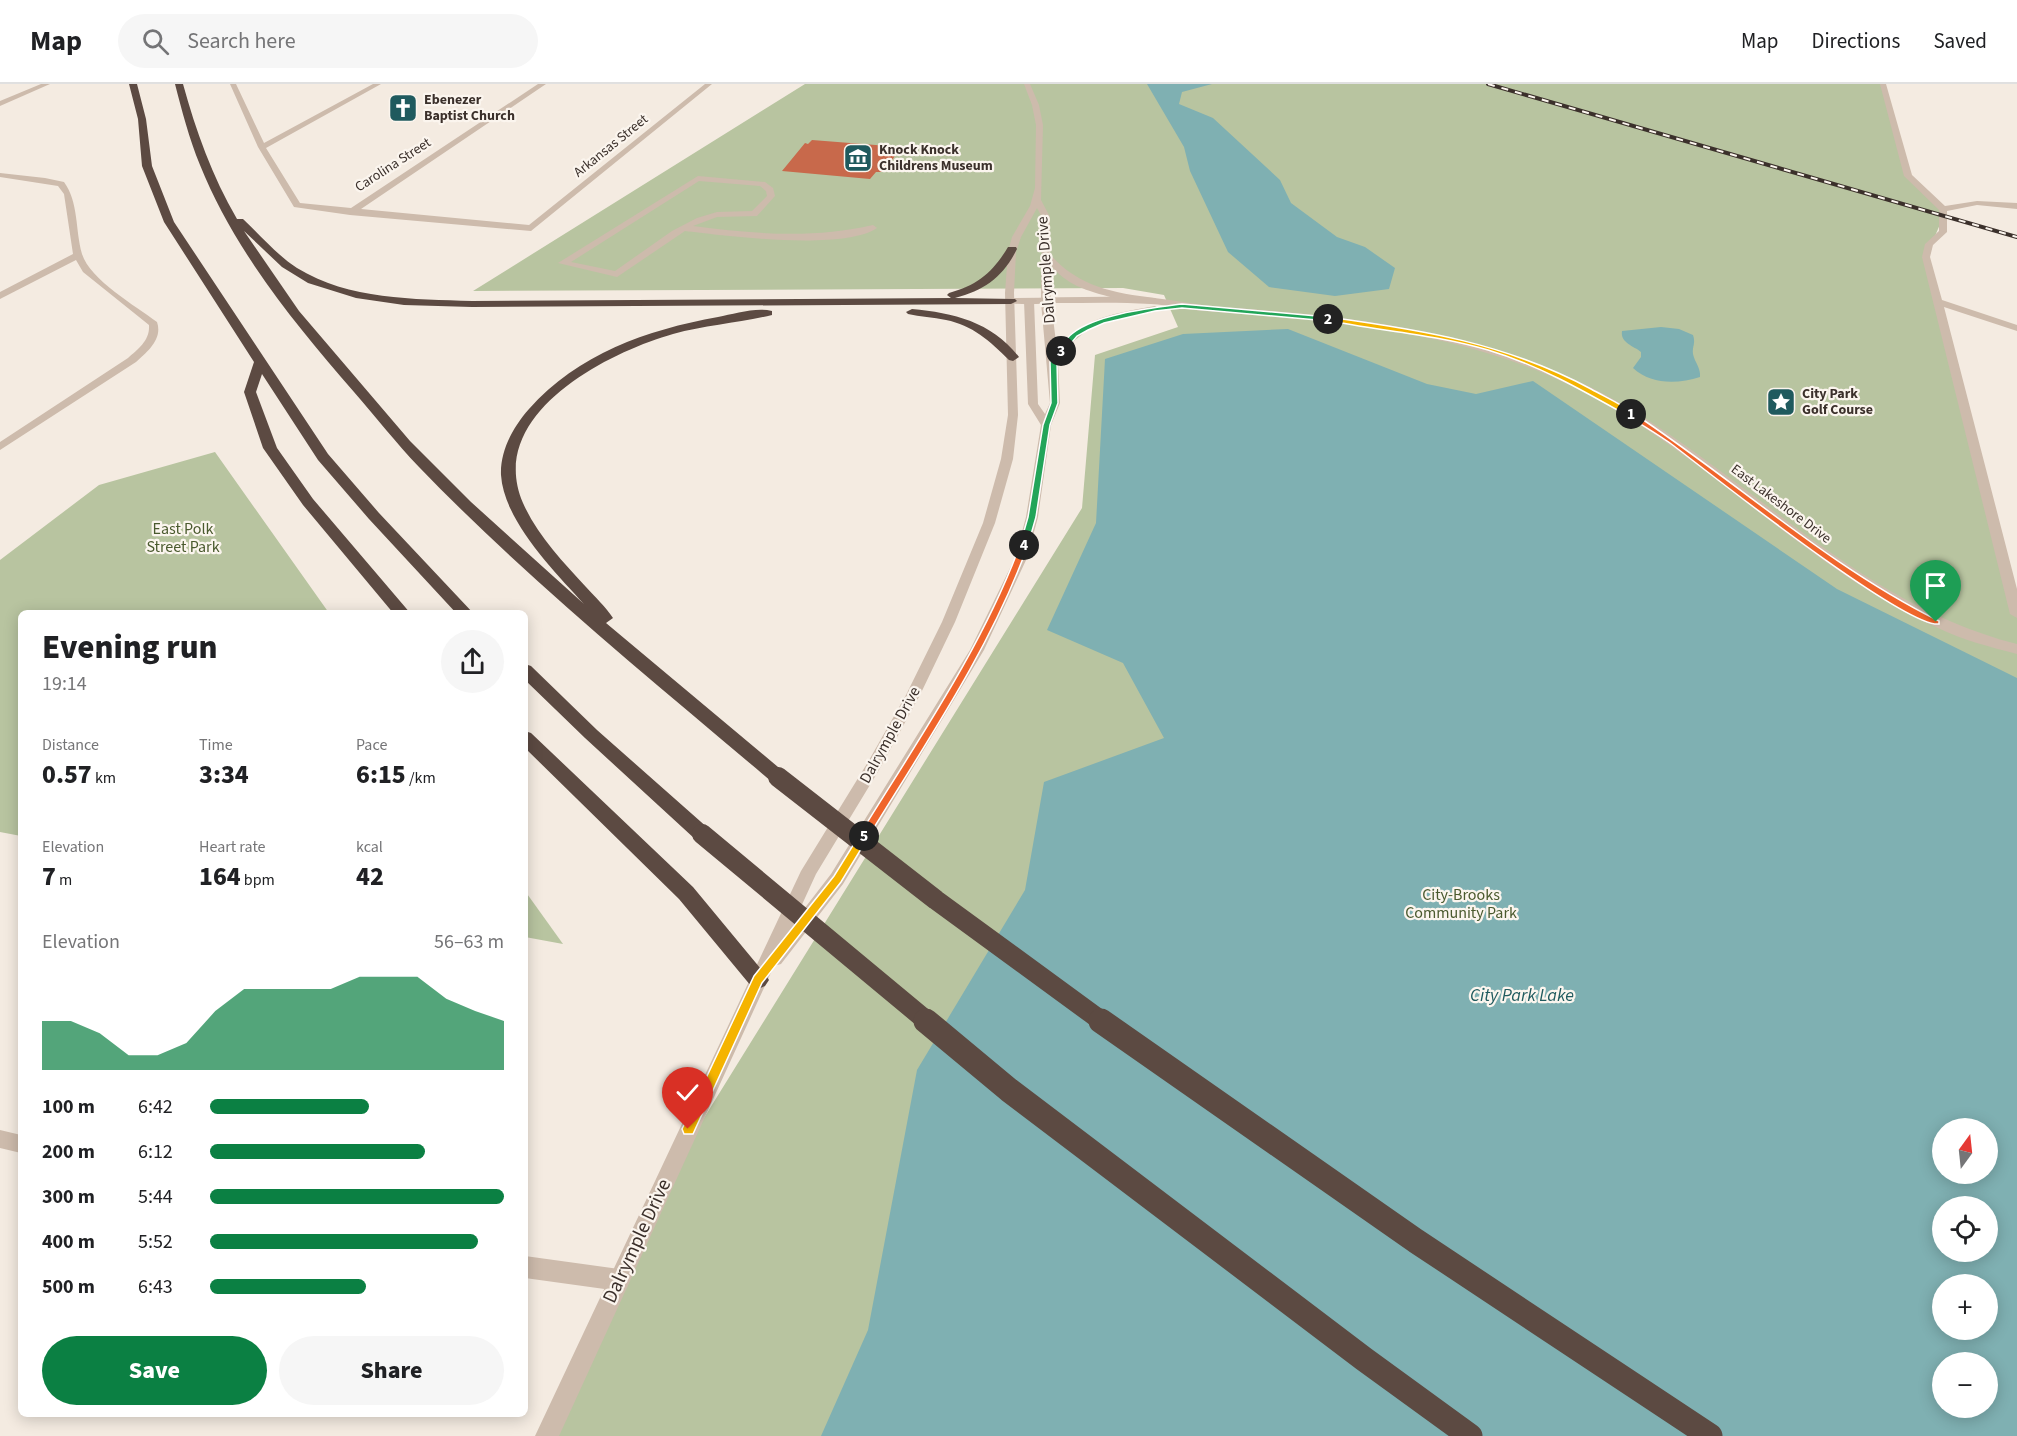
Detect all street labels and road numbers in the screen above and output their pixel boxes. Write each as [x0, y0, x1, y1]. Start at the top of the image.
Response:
street label: Arkansas Street [569, 110, 653, 182]
street label: Carolina Street [351, 133, 435, 197]
street label: Dalrymple Drive [1031, 216, 1061, 324]
street label: East Lakeshore Drive [1727, 460, 1835, 548]
street label: Dalrymple Drive [854, 683, 926, 787]
street label: Dalrymple Drive [596, 1174, 678, 1308]

